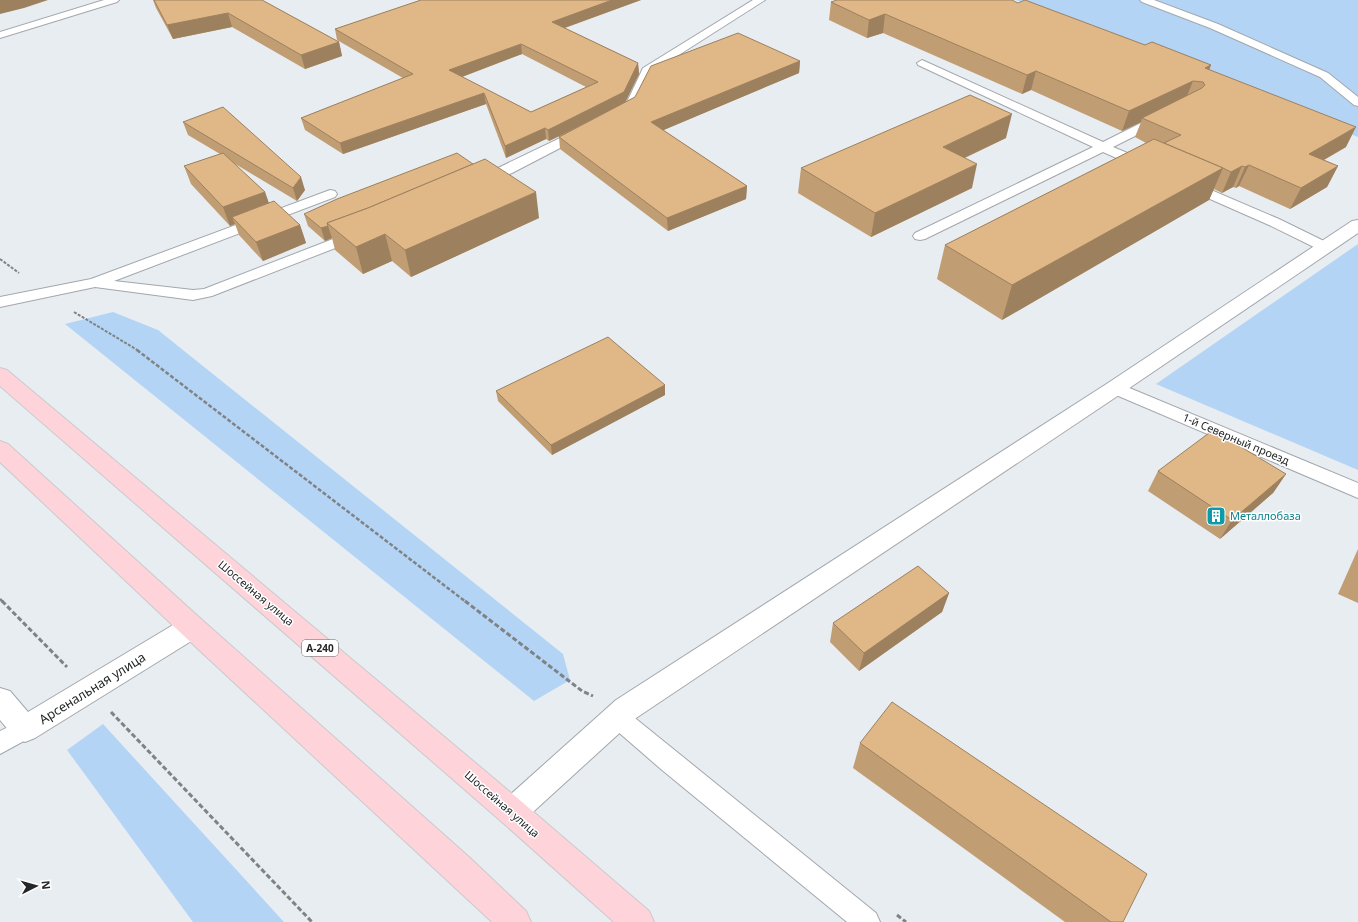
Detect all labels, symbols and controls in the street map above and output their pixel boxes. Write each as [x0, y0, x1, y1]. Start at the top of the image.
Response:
street label: 1-й Северный проезд [1181, 409, 1292, 468]
building icon: Металлобаза [1205, 505, 1227, 527]
place label: Металлобаза [1230, 508, 1301, 523]
street label: Шоссейная улица [215, 556, 297, 629]
road number: А-240 [302, 640, 338, 656]
street label: Арсенальная улица [35, 648, 149, 728]
street label: Шоссейная улица [462, 767, 543, 840]
north arrow [16, 866, 56, 906]
text: N [39, 880, 54, 890]

